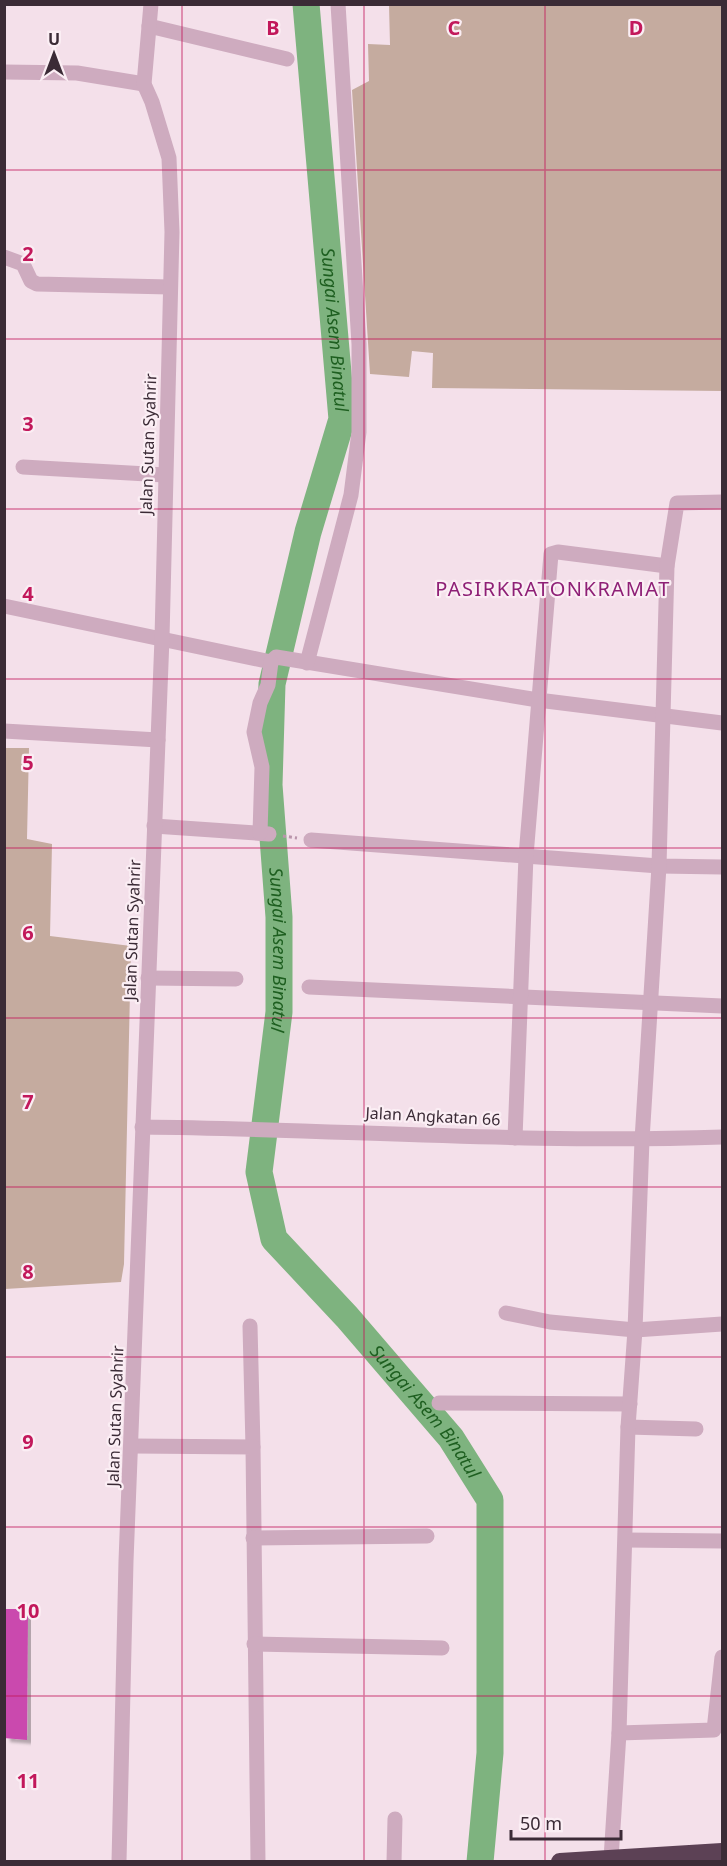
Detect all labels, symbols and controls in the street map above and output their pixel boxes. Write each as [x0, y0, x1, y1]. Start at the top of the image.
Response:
text: B [266, 14, 280, 41]
text: C [448, 14, 461, 41]
text: D [629, 14, 643, 41]
north arrow [24, 24, 84, 84]
text: U [48, 28, 60, 50]
text: 2 [22, 240, 34, 267]
water label: Sungai Asem Binatul [316, 247, 354, 413]
street label: Jalan Sutan Syahrir [134, 373, 161, 517]
text: 3 [22, 410, 34, 437]
district label: PASIRKRATONKRAMAT [435, 575, 671, 602]
text: 4 [22, 580, 34, 607]
text: 5 [22, 749, 34, 776]
street label: Jalan Sutan Syahrir [118, 859, 145, 1003]
water label: Sungai Asem Binatul [264, 867, 292, 1034]
text: 6 [22, 919, 34, 946]
text: 7 [22, 1088, 34, 1115]
street label: Jalan Angkatan 66 [363, 1101, 501, 1131]
text: 8 [22, 1258, 34, 1285]
water label: Sungai Asem Binatul [365, 1339, 487, 1483]
street label: Jalan Sutan Syahrir [101, 1345, 128, 1489]
text: 9 [22, 1428, 34, 1455]
text: 10 [17, 1597, 39, 1624]
text: 11 [17, 1767, 39, 1794]
scale bar [511, 1803, 620, 1841]
text: 50 m [520, 1811, 562, 1835]

